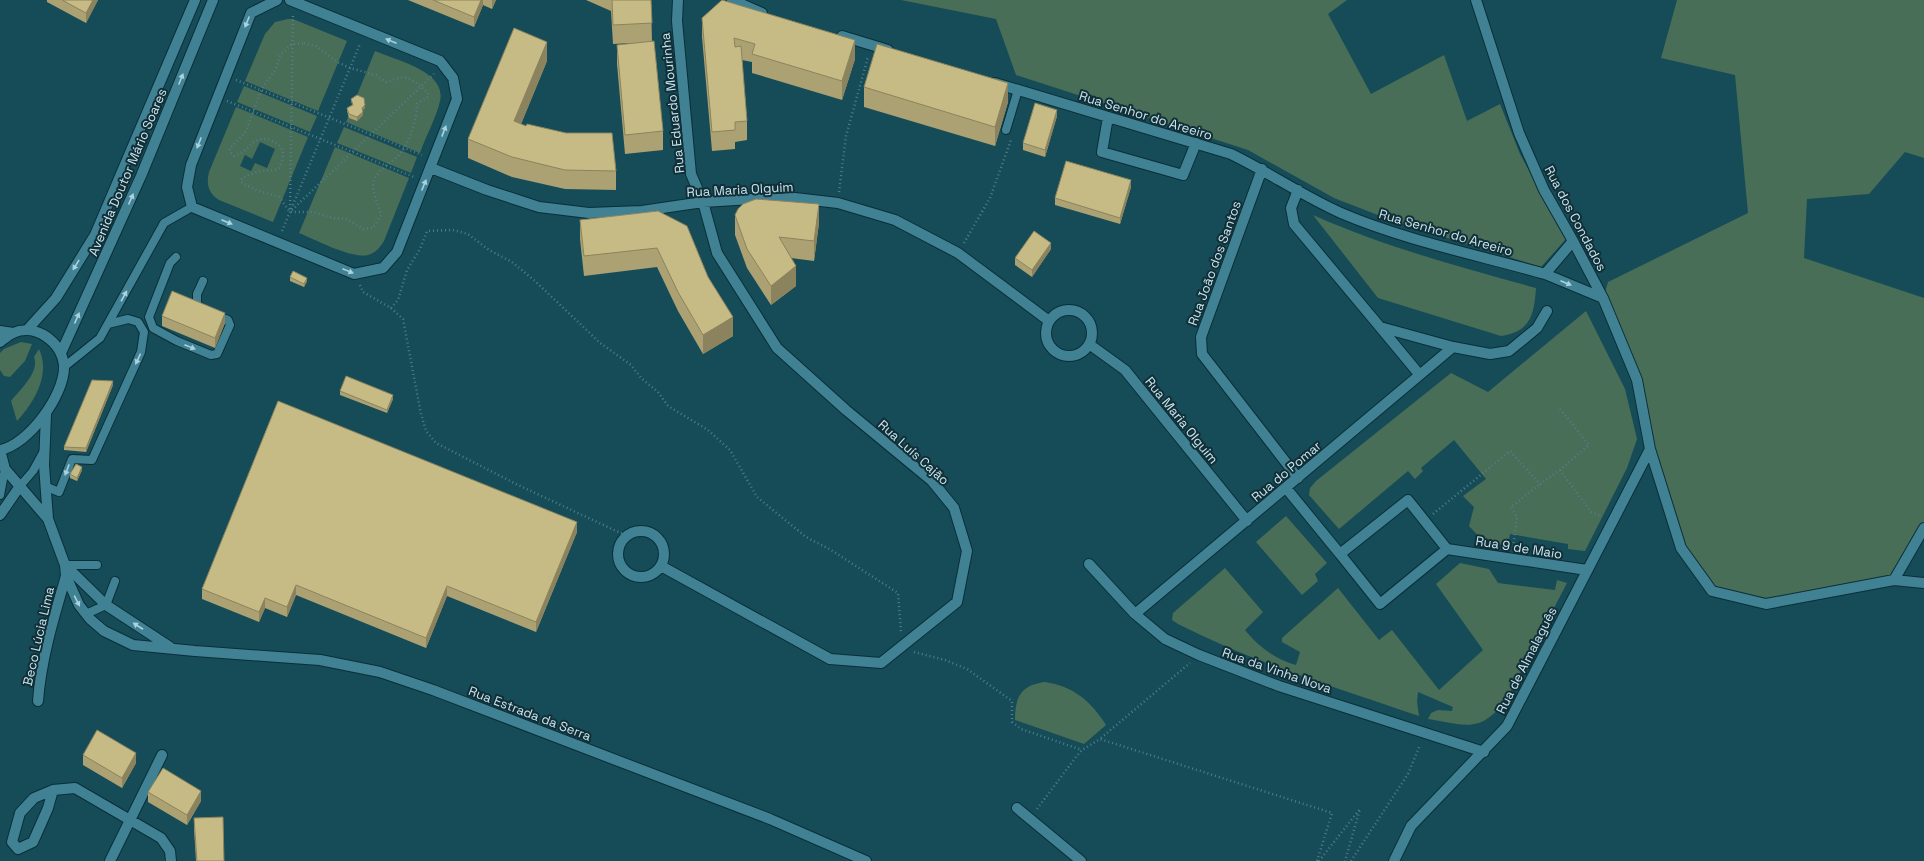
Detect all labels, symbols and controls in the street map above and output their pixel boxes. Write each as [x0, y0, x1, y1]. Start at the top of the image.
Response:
one-way arrow [244, 16, 251, 28]
street label: Rua Eduardo Mourinha [657, 31, 688, 174]
one-way arrow [385, 37, 397, 43]
one-way arrow [178, 73, 184, 85]
street label: Avenida Doutor Mário Soares [84, 86, 171, 258]
street label: Rua Senhor do Areeiro [1077, 87, 1215, 144]
one-way arrow [442, 125, 448, 137]
one-way arrow [196, 137, 202, 149]
street label: Rua dos Condados [1541, 163, 1611, 274]
one-way arrow [422, 178, 428, 190]
street label: Rua Maria Olguim [686, 178, 794, 201]
one-way arrow [128, 194, 134, 205]
street label: Rua João dos Santos [1184, 198, 1245, 328]
street label: Rua Senhor do Areeiro [1377, 205, 1515, 260]
one-way arrow [222, 219, 233, 225]
one-way arrow [73, 259, 80, 271]
one-way arrow [342, 268, 353, 274]
one-way arrow [1561, 280, 1573, 286]
one-way arrow [120, 290, 127, 302]
one-way arrow [74, 312, 80, 323]
one-way arrow [184, 344, 196, 350]
one-way arrow [135, 353, 141, 365]
street label: Rua Maria Olguim [1141, 373, 1222, 467]
street label: Rua Luís Cajão [875, 416, 953, 489]
street label: Rua do Pomar [1248, 437, 1325, 506]
one-way arrow [64, 465, 70, 477]
street label: Rua 9 de Maio [1474, 532, 1564, 563]
street label: Beco Lúcia Lima [19, 584, 58, 687]
one-way arrow [74, 595, 81, 607]
street label: Rua de Almalaguês [1492, 604, 1561, 716]
one-way arrow [133, 622, 143, 630]
street label: Rua da Vinha Nova [1220, 644, 1334, 697]
street label: Rua Estrada da Serra [466, 682, 594, 745]

